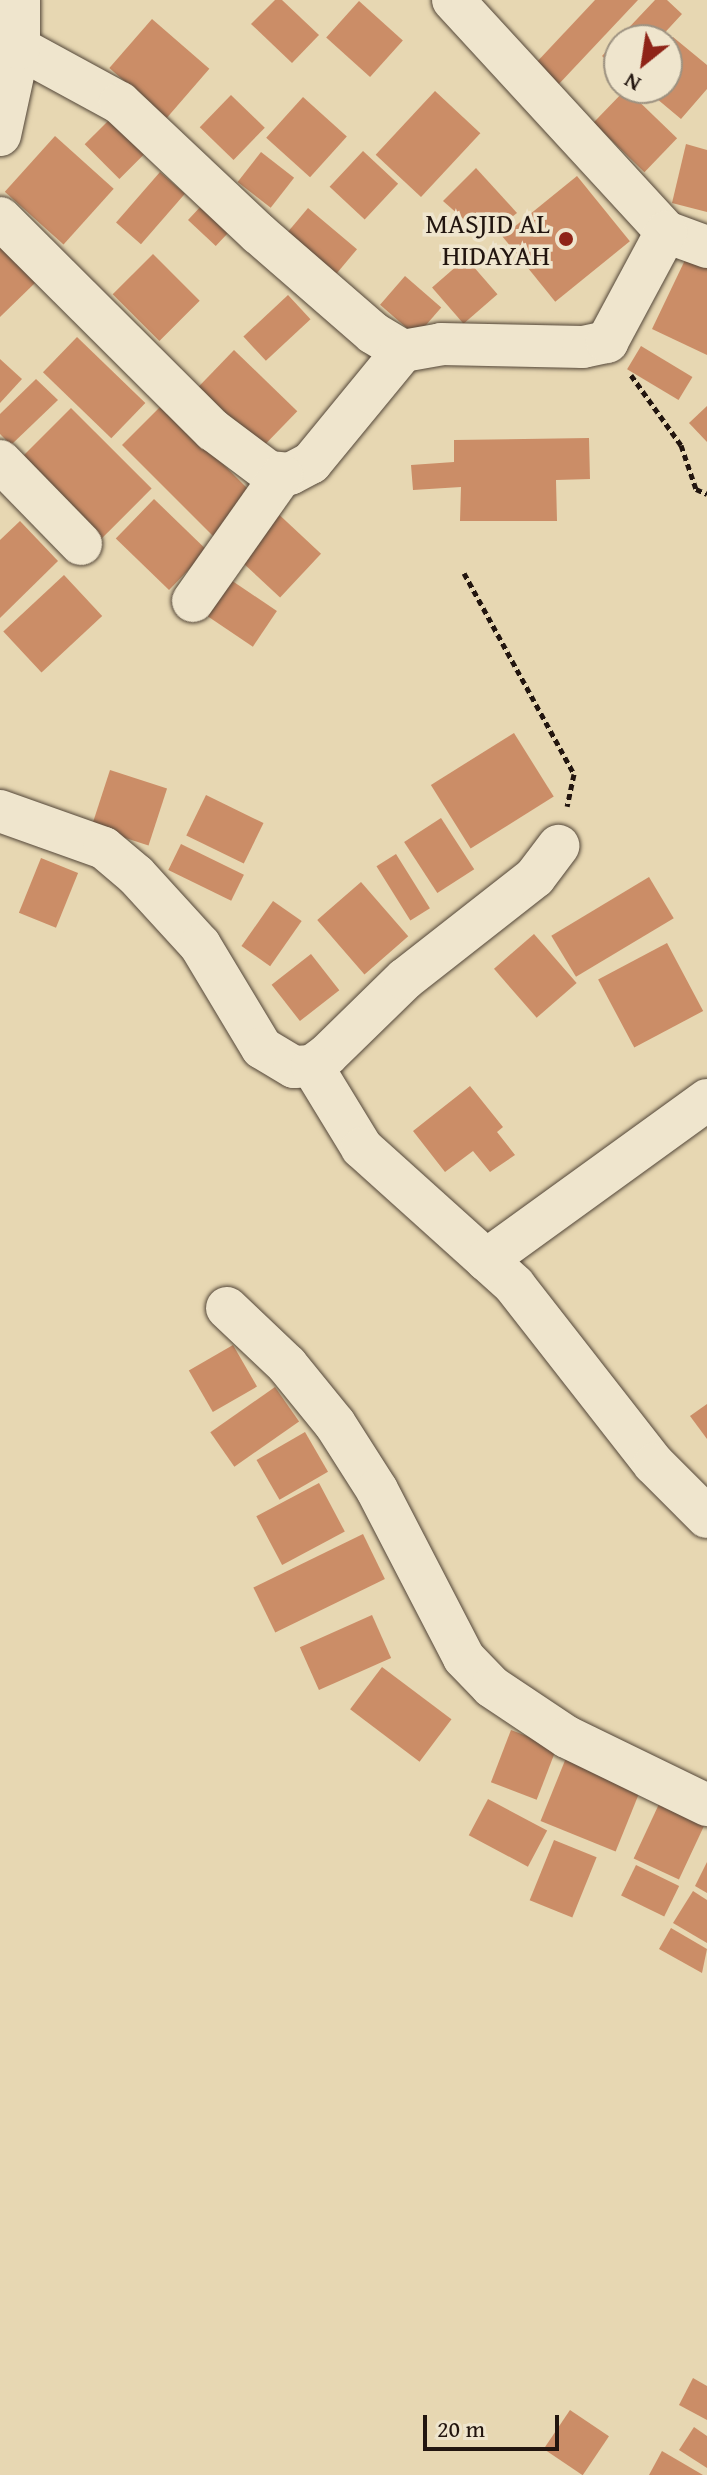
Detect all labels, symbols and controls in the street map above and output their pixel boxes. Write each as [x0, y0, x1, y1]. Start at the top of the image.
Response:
north arrow [603, 24, 683, 104]
text: N [618, 66, 646, 101]
place label: MASJID AL HIDAYAH [425, 206, 550, 272]
marker: MASJID AL HIDAYAH [557, 230, 575, 248]
scale bar [427, 2399, 563, 2449]
text: 20 m [437, 2411, 485, 2446]

